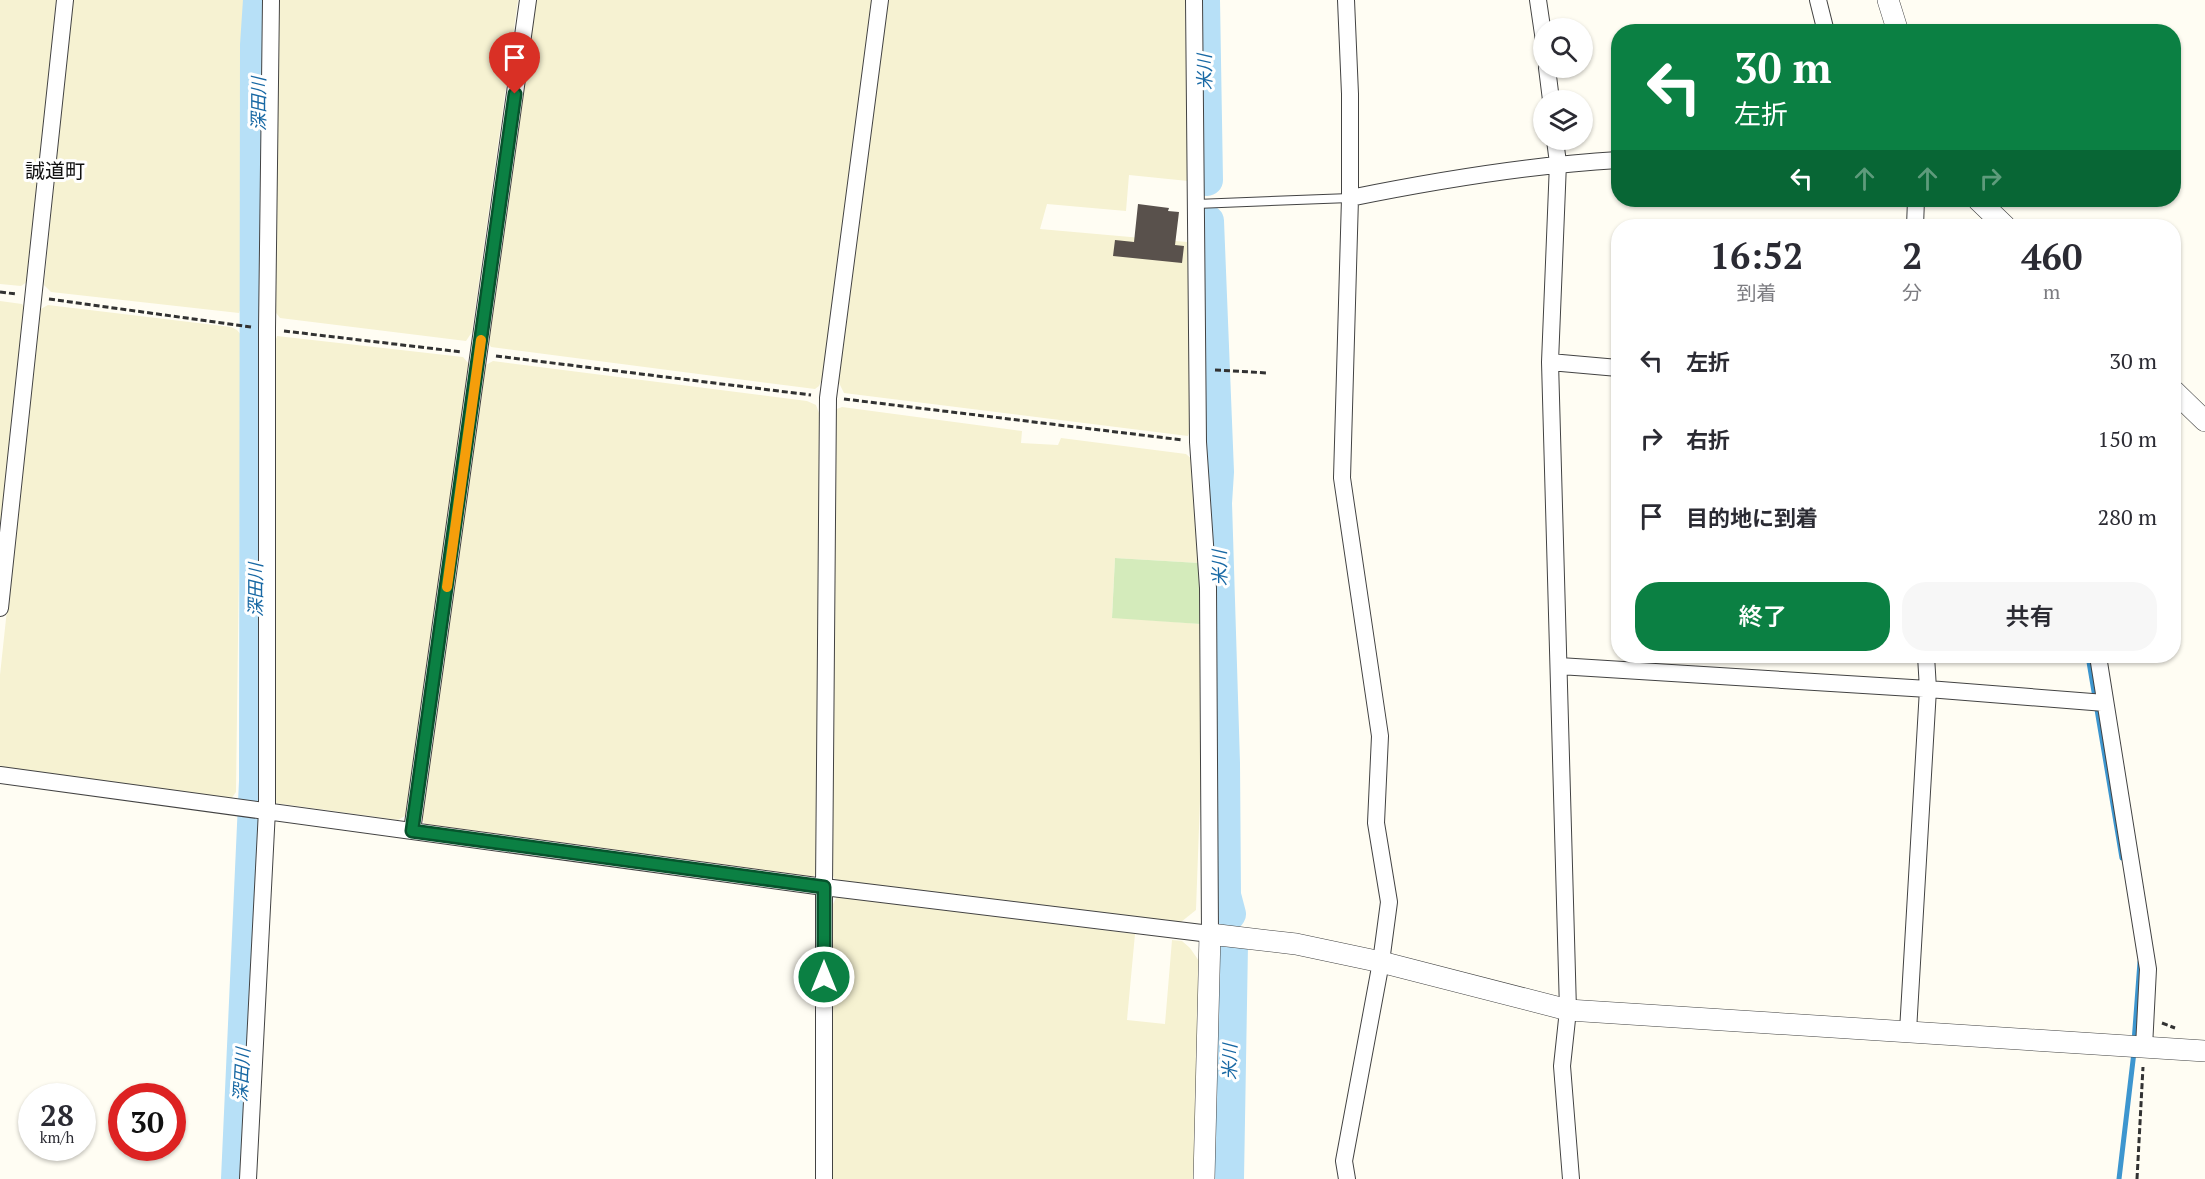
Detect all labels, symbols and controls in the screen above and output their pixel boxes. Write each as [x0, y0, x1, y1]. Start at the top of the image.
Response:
map controls [1533, 18, 1593, 150]
button: search [1533, 18, 1593, 78]
pin [489, 32, 540, 94]
text: 30 m [1734, 39, 1832, 95]
icon: arrive [498, 41, 531, 74]
icon: left [1635, 48, 1713, 126]
water label: 米川 [1192, 52, 1216, 90]
water label: 深田川 [246, 75, 270, 131]
button: layers [1533, 90, 1593, 150]
text: 左折 [1734, 96, 1788, 132]
district label: 誠道町 [25, 157, 85, 184]
icon: left [1785, 162, 1818, 195]
icon: ahead [1848, 162, 1881, 195]
icon: ahead [1911, 162, 1944, 195]
icon: right [1974, 162, 2007, 195]
text: 16:52 [1710, 232, 1803, 279]
text: 2 [1902, 232, 1923, 279]
text: 460 [2021, 233, 2082, 280]
text: m [2043, 278, 2060, 305]
text: 到着 [1737, 279, 1777, 306]
text: 分 [1902, 279, 1922, 306]
icon: left [1635, 344, 1668, 377]
text: 30 m [2109, 346, 2157, 375]
text: 左折 [1686, 347, 1730, 376]
icon: right [1635, 422, 1668, 455]
text: 150 m [2097, 424, 2157, 453]
text: 右折 [1686, 425, 1730, 454]
icon: arrive [1635, 500, 1668, 533]
text: 280 m [2097, 502, 2157, 531]
text: 目的地に到着 [1686, 503, 1818, 532]
water label: 米川 [1207, 548, 1231, 586]
water label: 深田川 [243, 561, 267, 617]
button: 終了 [1635, 582, 1890, 651]
button: 共有 [1902, 582, 2157, 651]
position arrow [792, 945, 856, 1009]
water label: 米川 [1217, 1042, 1241, 1080]
water label: 深田川 [228, 1045, 255, 1103]
speed limit sign: 30 [108, 1083, 186, 1161]
text: 28 [40, 1095, 74, 1135]
text: km/h [40, 1127, 74, 1147]

